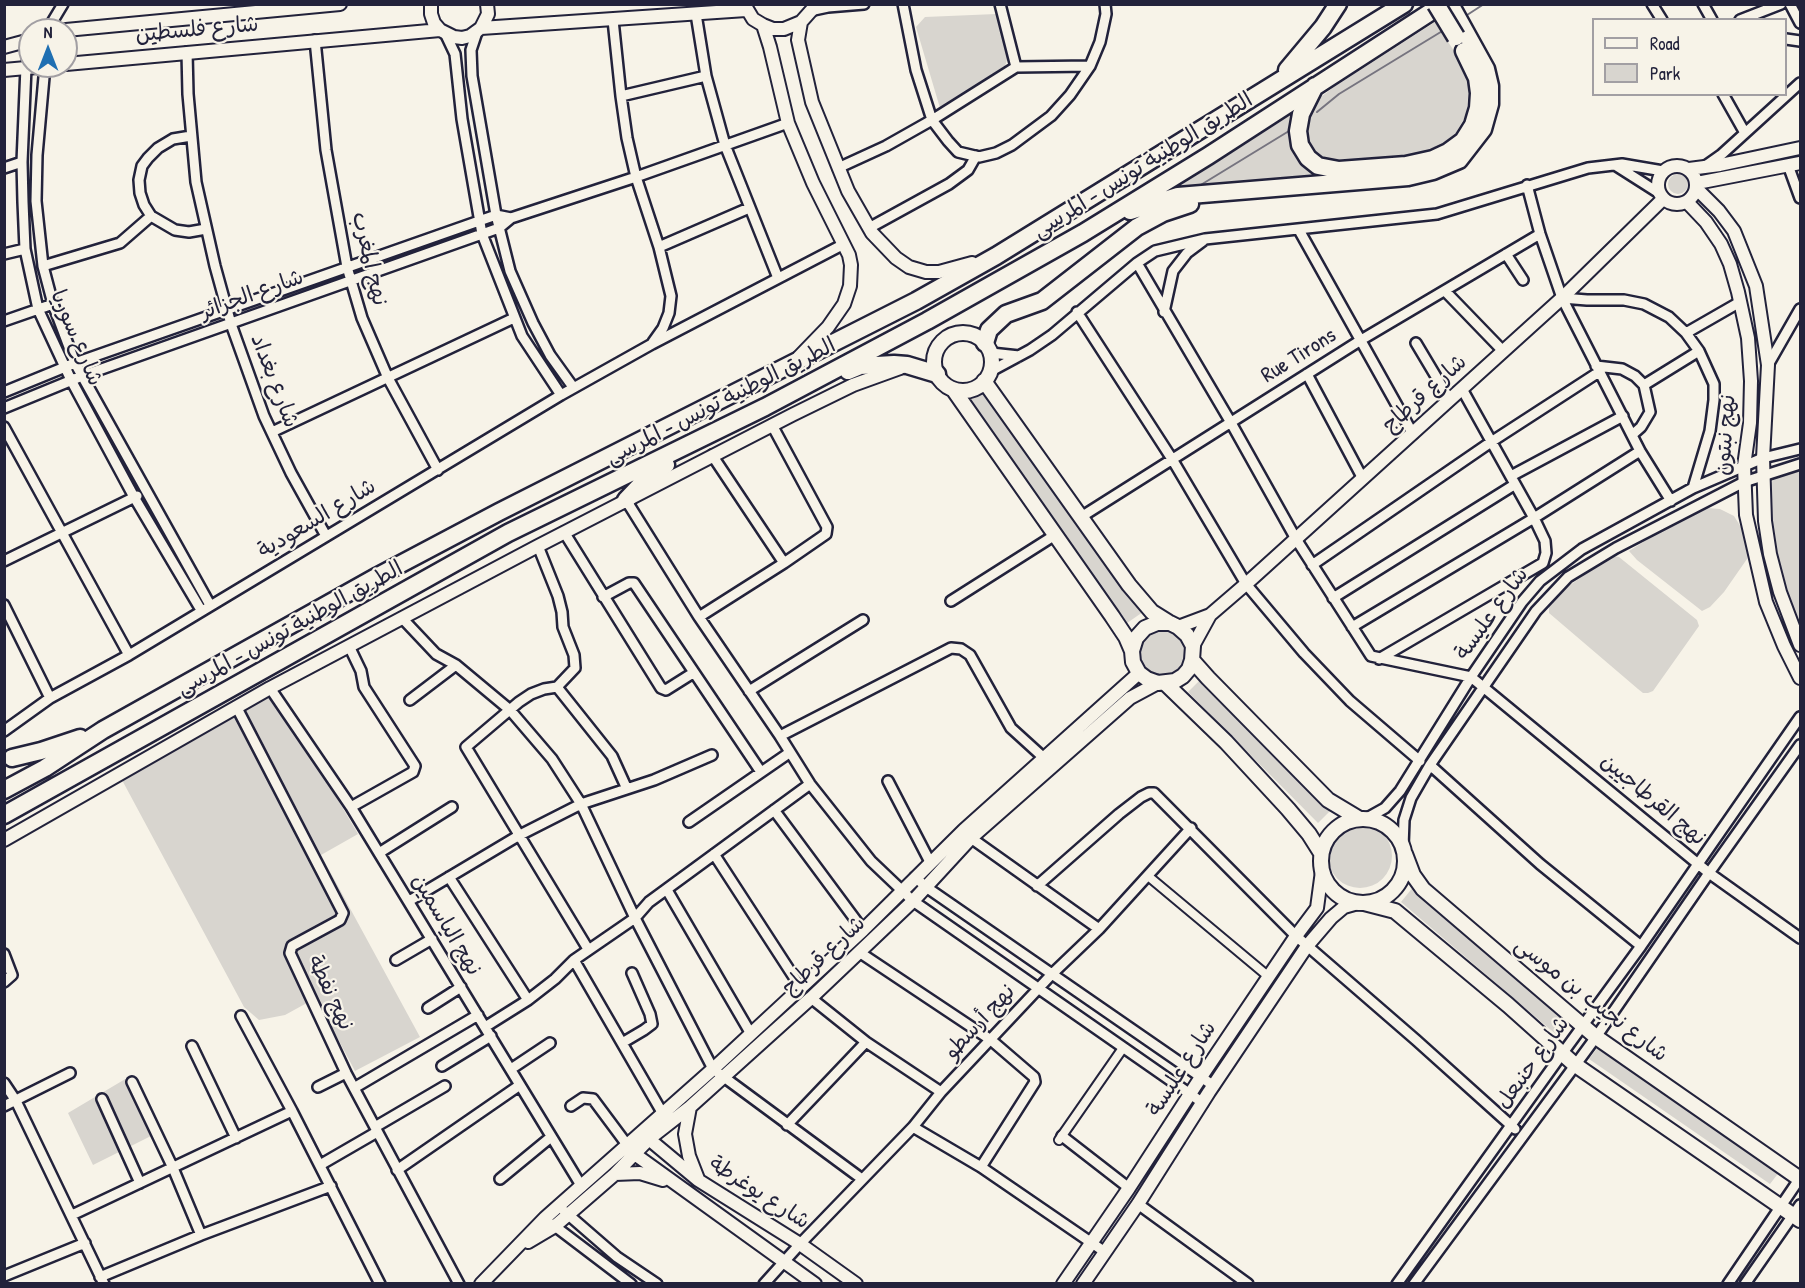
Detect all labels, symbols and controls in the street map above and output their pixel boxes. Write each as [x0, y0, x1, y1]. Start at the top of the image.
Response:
street label: شارع فلسطين [134, 11, 260, 49]
north arrow [18, 18, 78, 78]
legend [1592, 18, 1787, 96]
text: N [44, 21, 52, 43]
text: Road [1650, 31, 1680, 56]
text: Park [1650, 61, 1680, 86]
street label: الطريق الوطنية تونس - المرسى [1028, 87, 1258, 245]
street label: نهج المغرب [345, 210, 393, 308]
street label: شارع الجزائر [197, 264, 307, 326]
street label: شارع سوريا [44, 286, 108, 390]
street label: Rue Tirons [1257, 323, 1341, 389]
street label: شارع بغداد [244, 331, 304, 431]
street label: الطريق الوطنية تونس - المرسى [602, 332, 840, 472]
street label: شارع قرطاج [1377, 349, 1473, 439]
street label: نهج نبتون [1710, 393, 1742, 477]
street label: شارع السعودية [253, 473, 381, 565]
street label: الطريق الوطنية تونس - المرسى [172, 556, 408, 702]
street label: شارع عليسة [1450, 563, 1534, 665]
street label: نهج القرطاجيين [1595, 748, 1711, 852]
street label: نهج الياسمين [405, 869, 487, 981]
street label: شارع قرطاج [777, 911, 871, 1001]
street label: شارع نجيب بن موسى [1509, 932, 1673, 1068]
street label: نهج نفطة [301, 951, 359, 1035]
street label: نهج أرسطو [939, 979, 1021, 1065]
street label: شارع حنبعل [1491, 1012, 1575, 1114]
street label: شارع عليسة [1142, 1017, 1222, 1121]
street label: شارع يوغرطة [704, 1151, 814, 1235]

